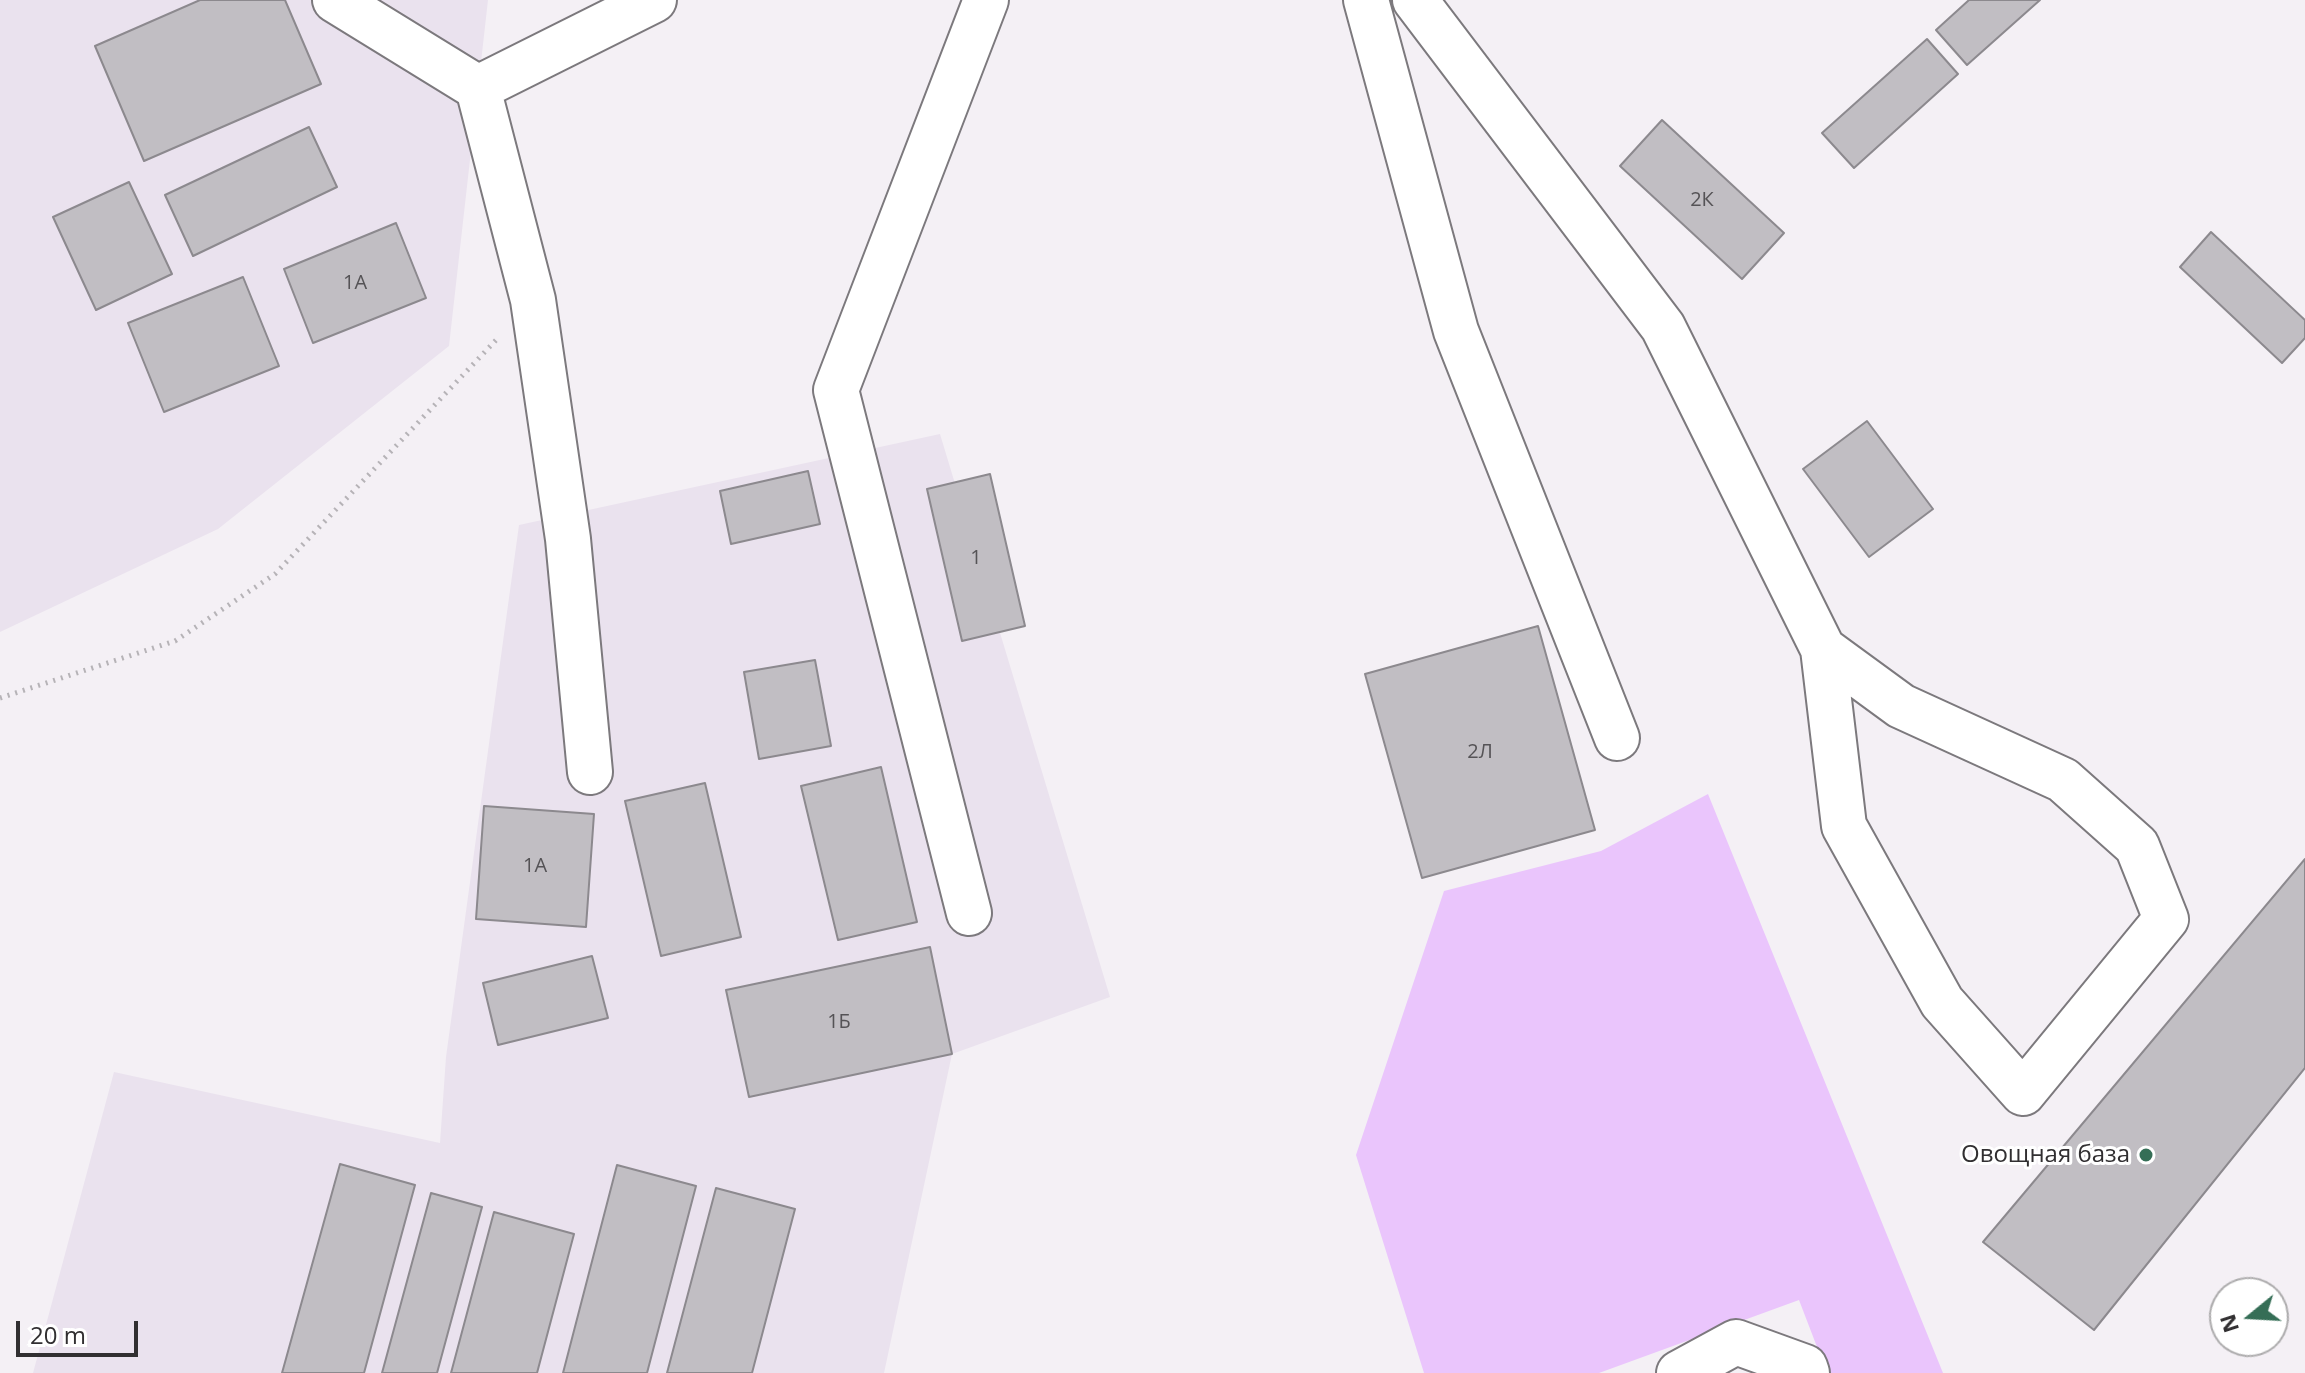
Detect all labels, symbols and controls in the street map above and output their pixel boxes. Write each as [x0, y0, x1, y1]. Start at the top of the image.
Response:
house number: 2К [1690, 188, 1714, 212]
house number: 1А [343, 271, 367, 295]
house number: 1 [970, 546, 982, 570]
house number: 2Л [1467, 740, 1493, 764]
house number: 1А [523, 854, 547, 878]
house number: 1Б [827, 1010, 851, 1034]
place label: Овощная база [1961, 1141, 2130, 1169]
marker: Овощная база [2137, 1146, 2155, 1164]
north arrow [2209, 1277, 2289, 1357]
scale bar [20, 1305, 142, 1355]
text: N [2211, 1311, 2245, 1337]
text: 20 m [30, 1318, 86, 1351]

